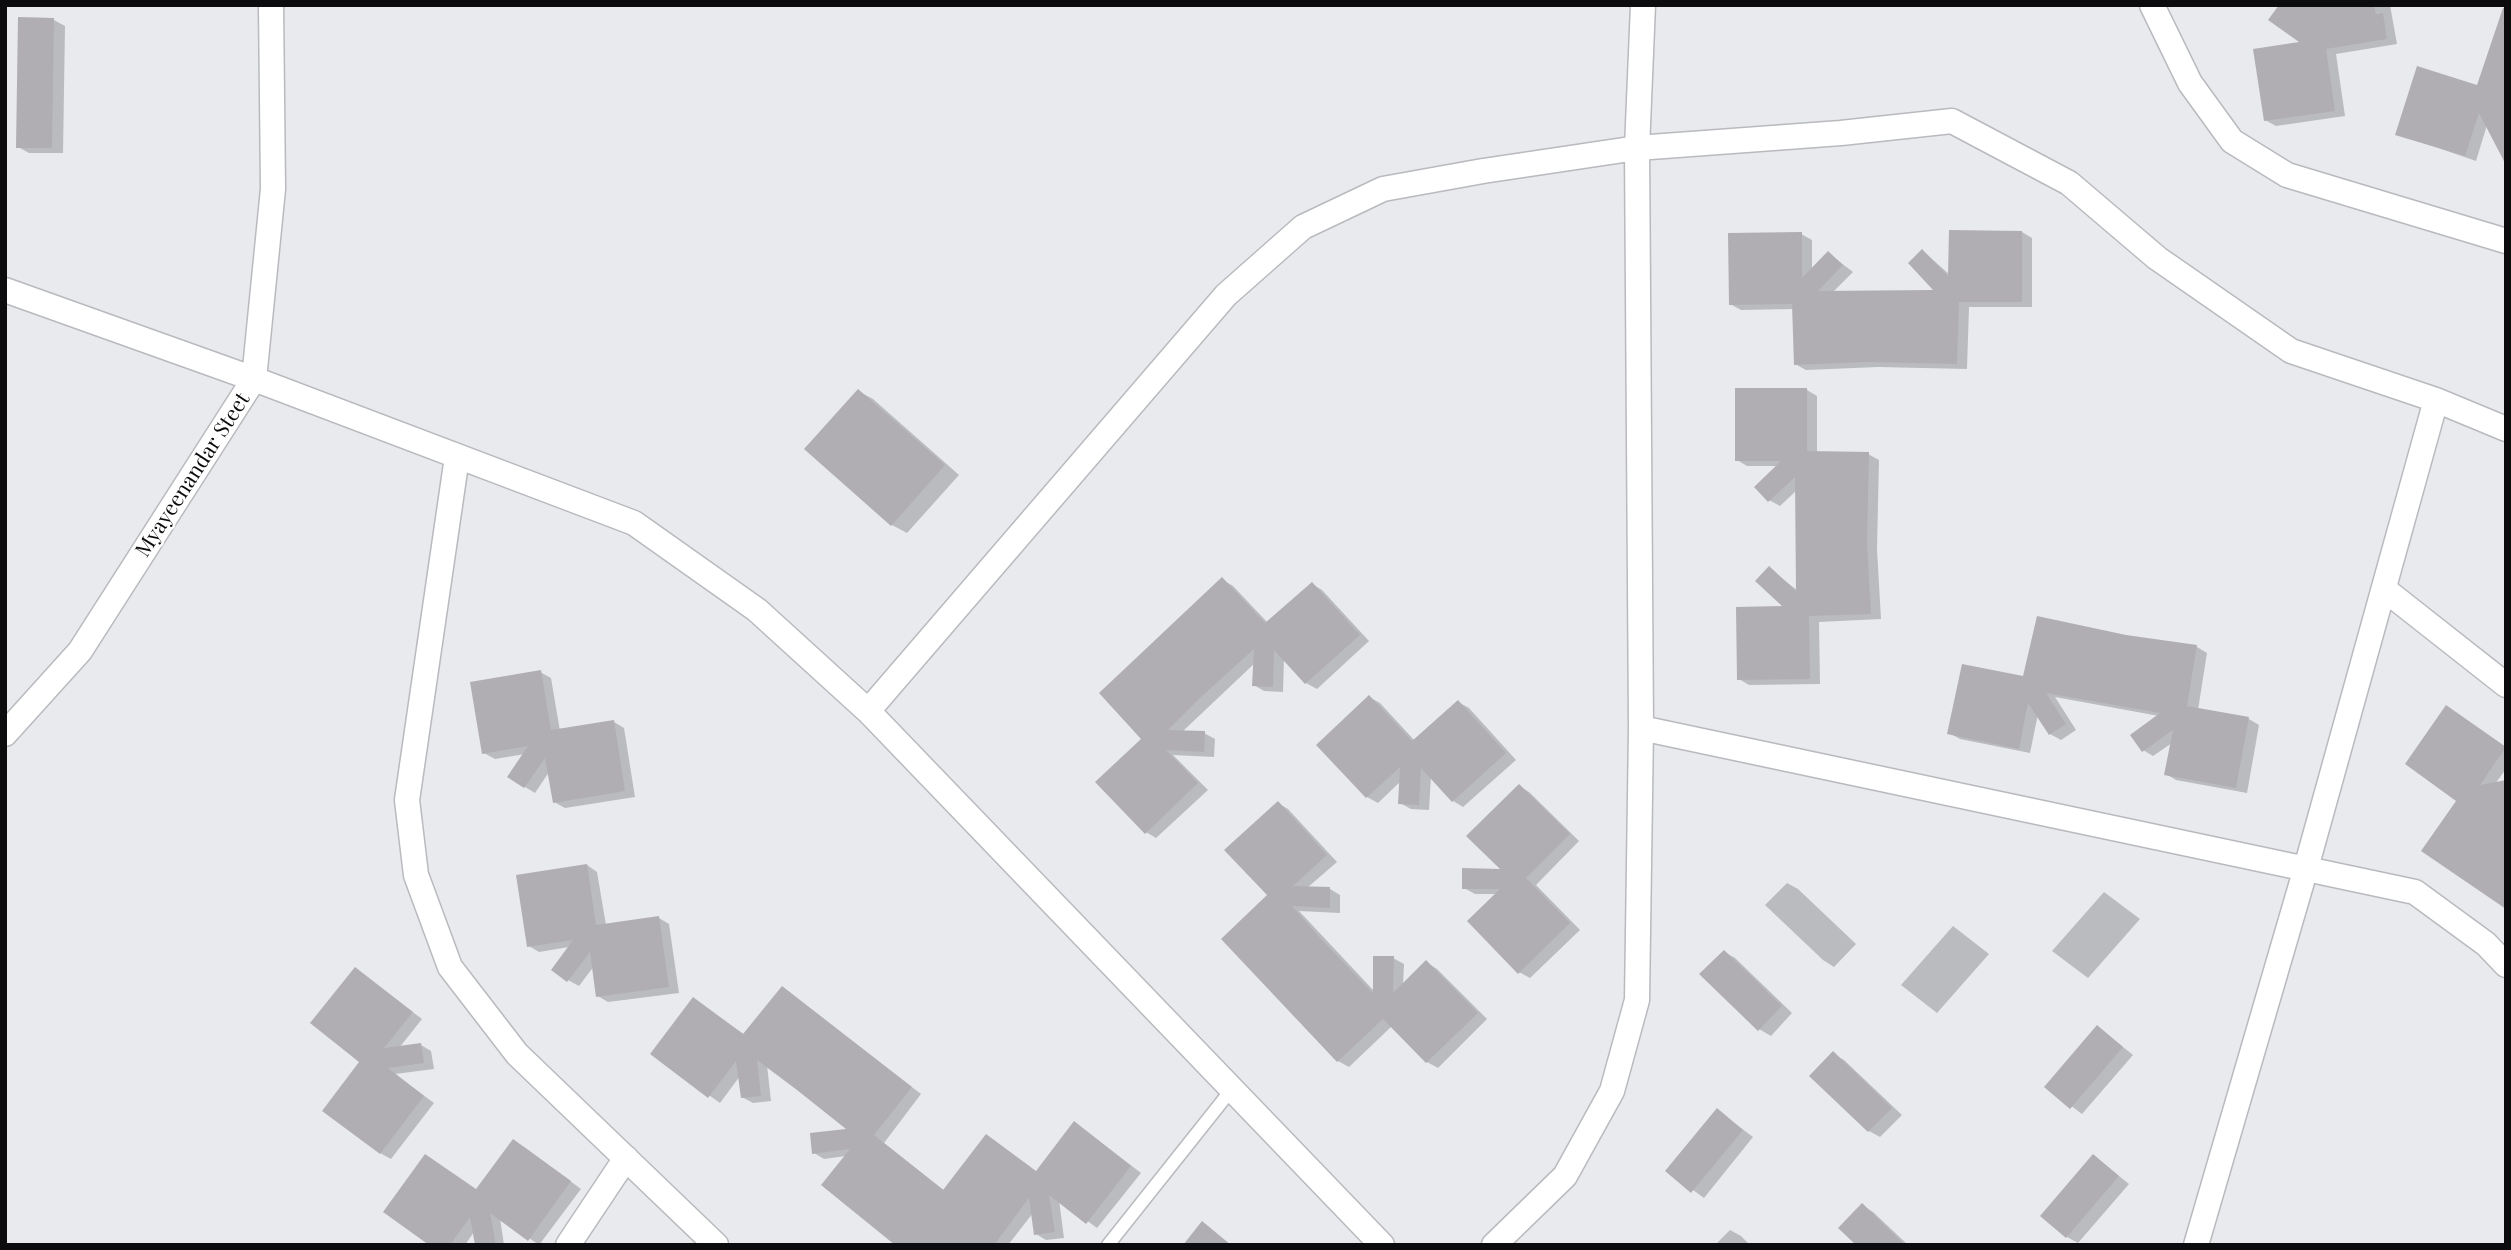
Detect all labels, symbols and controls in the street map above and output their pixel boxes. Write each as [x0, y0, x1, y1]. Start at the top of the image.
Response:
street label: Myayeenandar Steet [131, 388, 255, 562]

